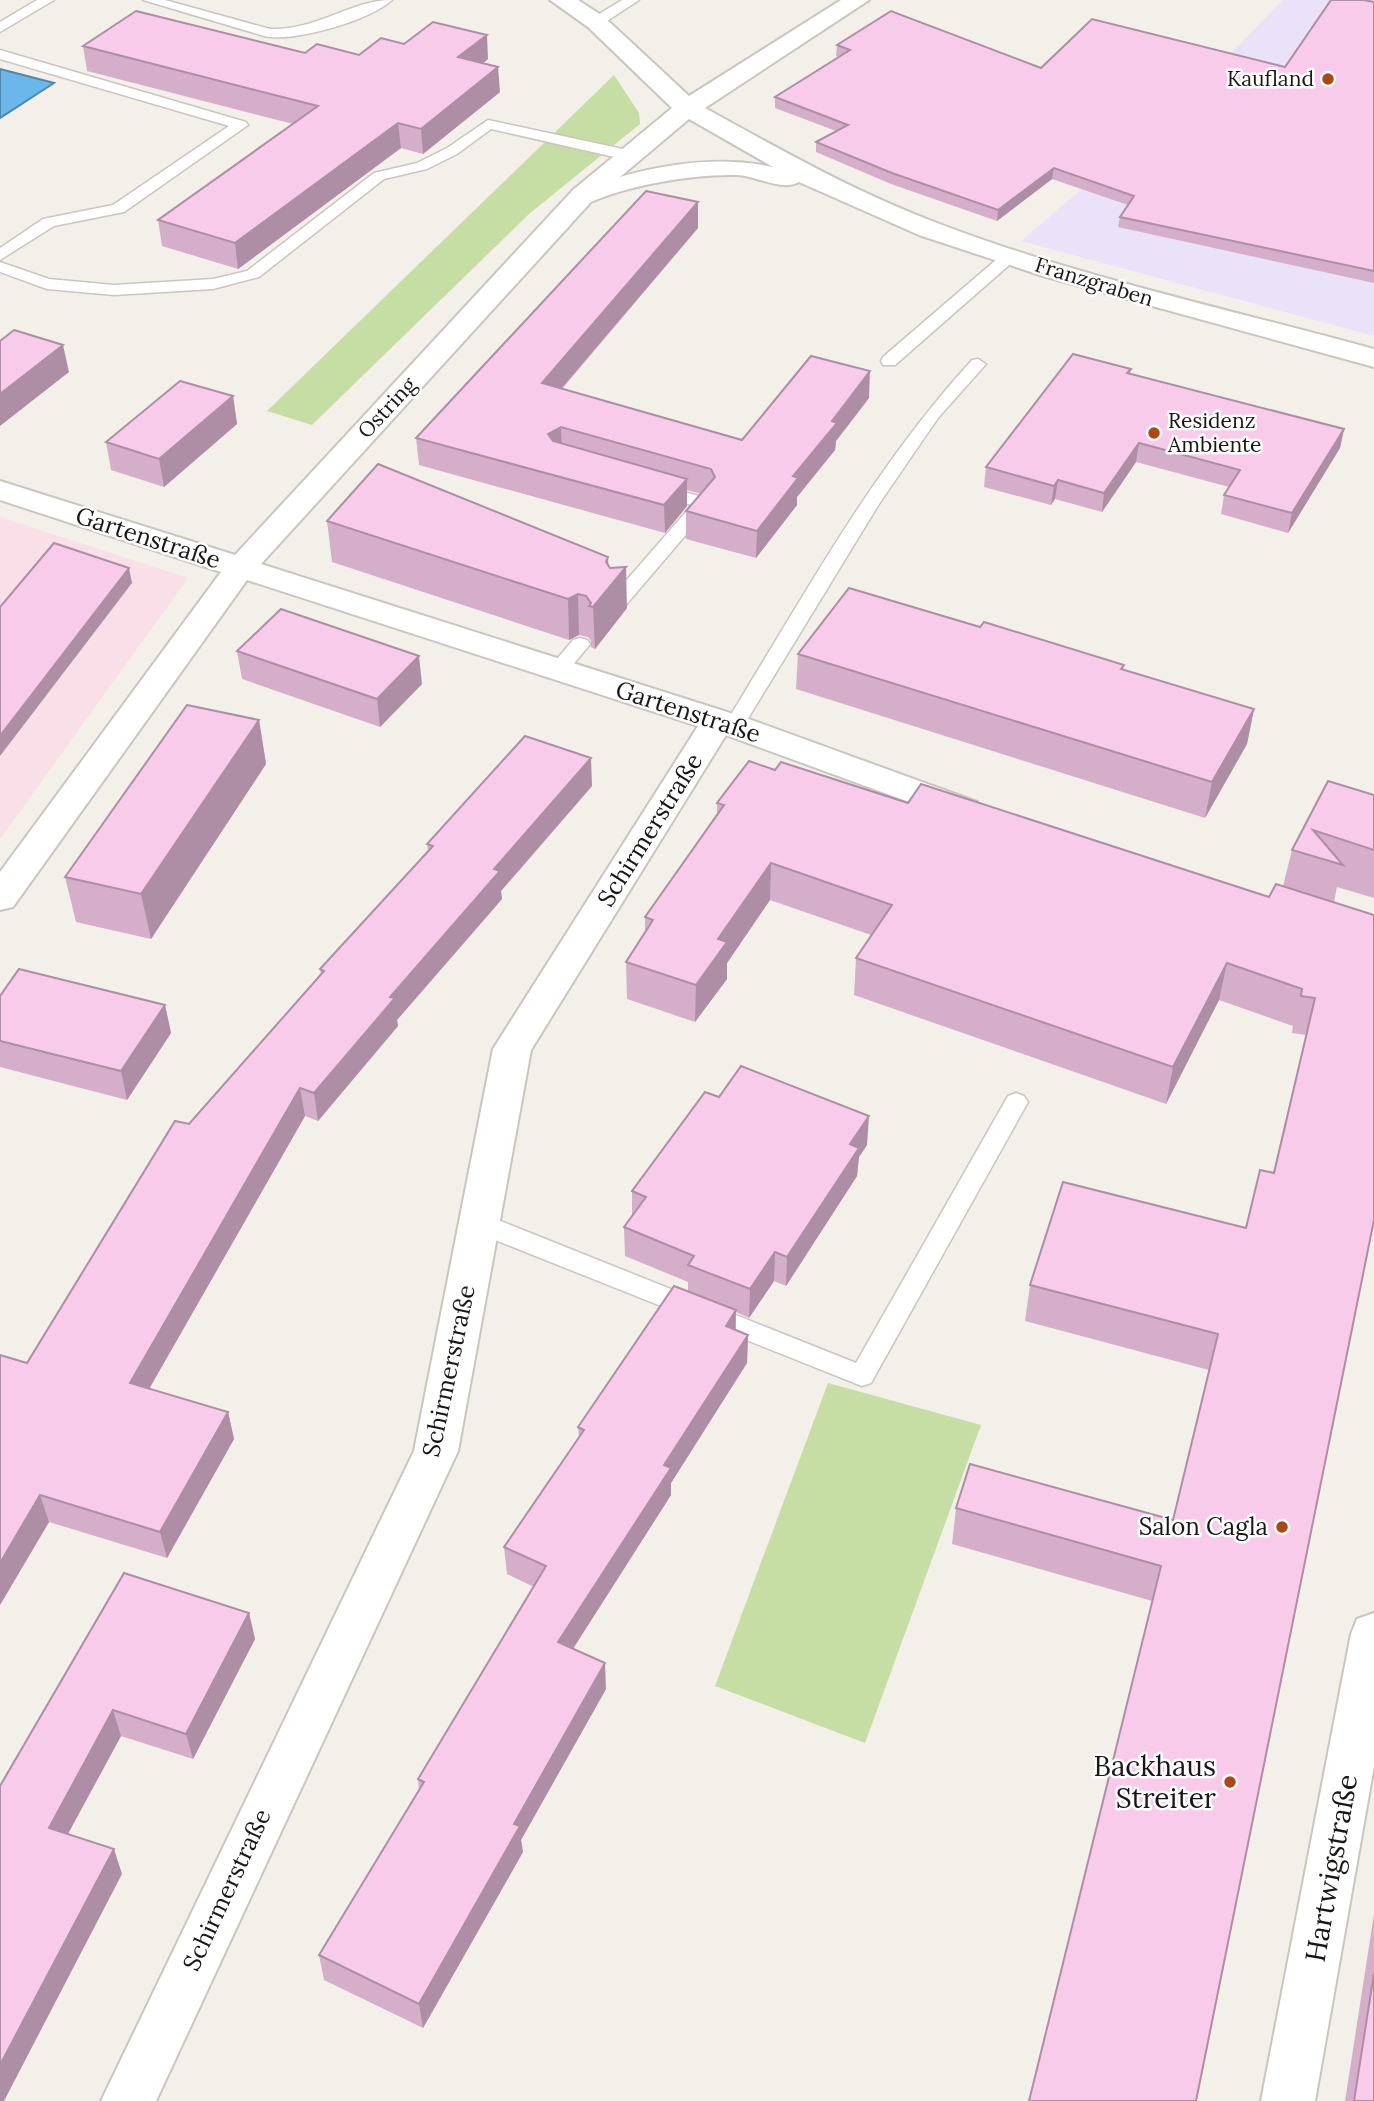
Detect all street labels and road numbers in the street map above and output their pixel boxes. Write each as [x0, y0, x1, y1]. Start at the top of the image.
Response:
street label: Franzgraben [1032, 251, 1157, 312]
street label: Ostring [352, 371, 422, 444]
street label: Gartenstraße [72, 500, 224, 576]
street label: Gartenstraße [612, 674, 764, 750]
street label: Schirmerstraße [590, 747, 709, 912]
street label: Schirmerstraße [415, 1282, 482, 1460]
street label: Hartwigstraße [1297, 1771, 1365, 1965]
street label: Schirmerstraße [175, 1804, 278, 1976]

